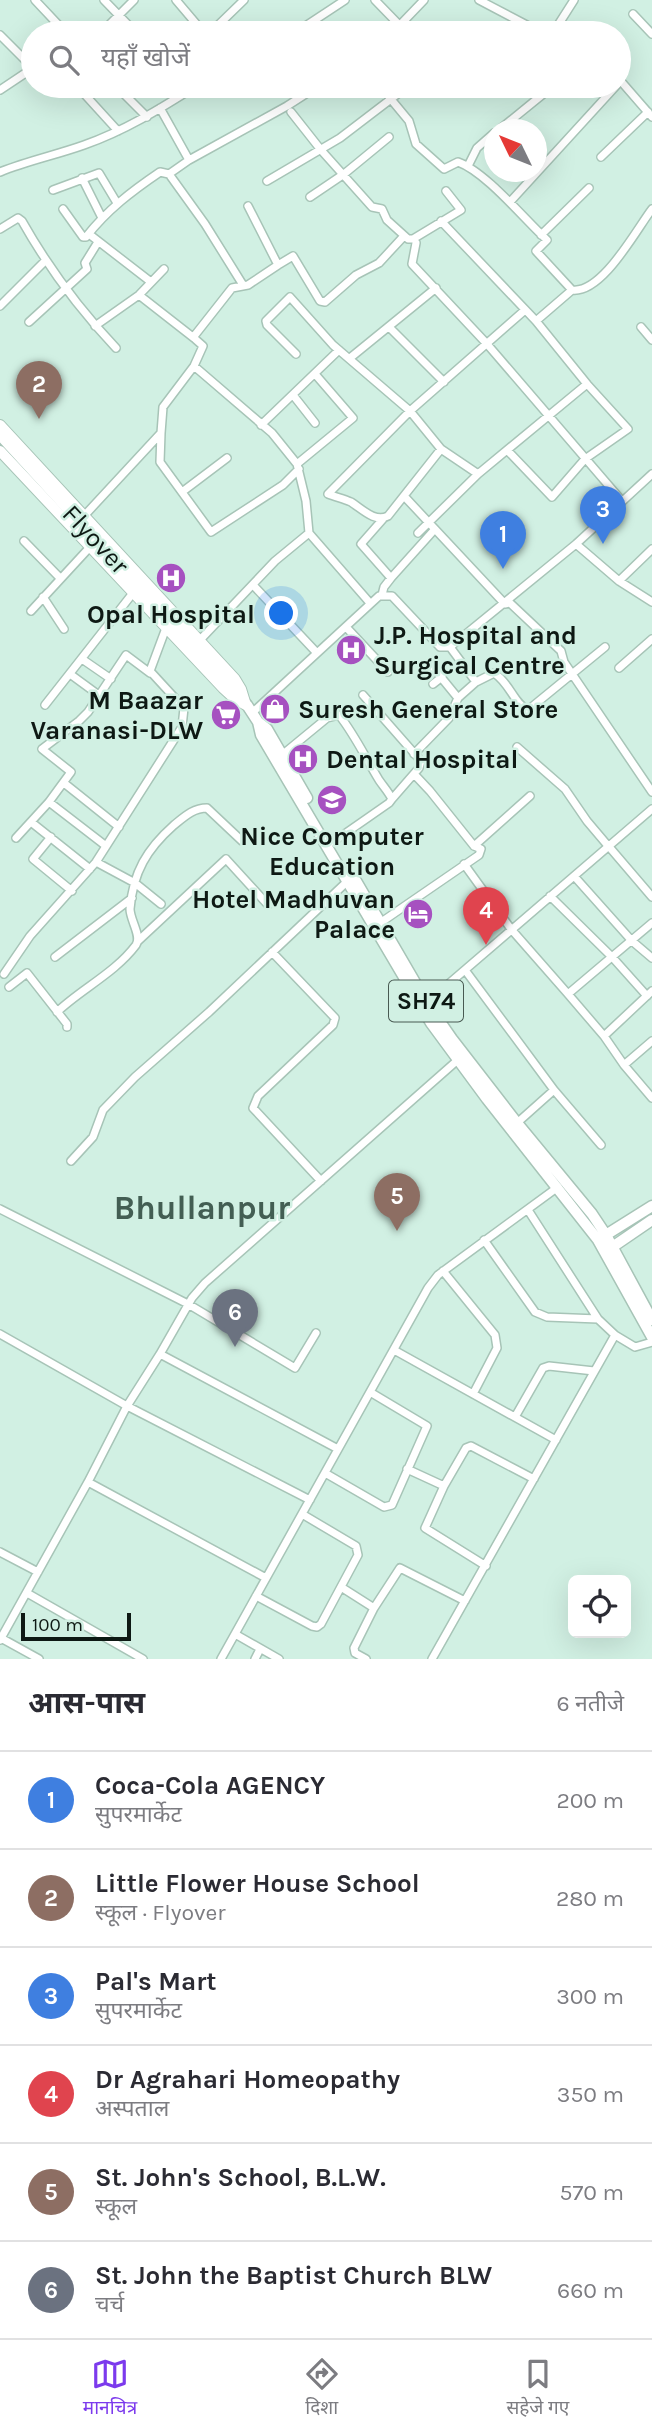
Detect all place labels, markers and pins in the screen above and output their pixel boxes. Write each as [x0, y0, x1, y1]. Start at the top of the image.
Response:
pin: 2 [16, 361, 62, 419]
pin: 3 [580, 486, 626, 544]
pin: 1 [480, 511, 526, 569]
hospital icon: Opal Hospital [154, 561, 188, 595]
place label: Opal Hospital [87, 599, 255, 630]
place label: J.P. Hospital and Surgical Centre [374, 620, 577, 681]
hospital icon: J.P. Hospital and Surgical Centre [334, 633, 368, 667]
place label: M Baazar Varanasi-DLW [30, 685, 204, 746]
shop icon: Suresh General Store [258, 692, 292, 726]
place label: Suresh General Store [298, 694, 558, 725]
supermarket icon: M Baazar Varanasi-DLW [209, 698, 243, 732]
hospital icon: Dental Hospital [286, 742, 320, 776]
place label: Dental Hospital [326, 744, 518, 775]
school or university icon: Nice Computer Education [315, 783, 349, 817]
place label: Nice Computer Education [240, 821, 425, 882]
place label: Hotel Madhuvan Palace [192, 884, 395, 945]
pin: 4 [463, 887, 509, 945]
hotel icon: Hotel Madhuvan Palace [401, 897, 435, 931]
pin: 5 [374, 1173, 420, 1231]
pin: 6 [212, 1289, 258, 1347]

